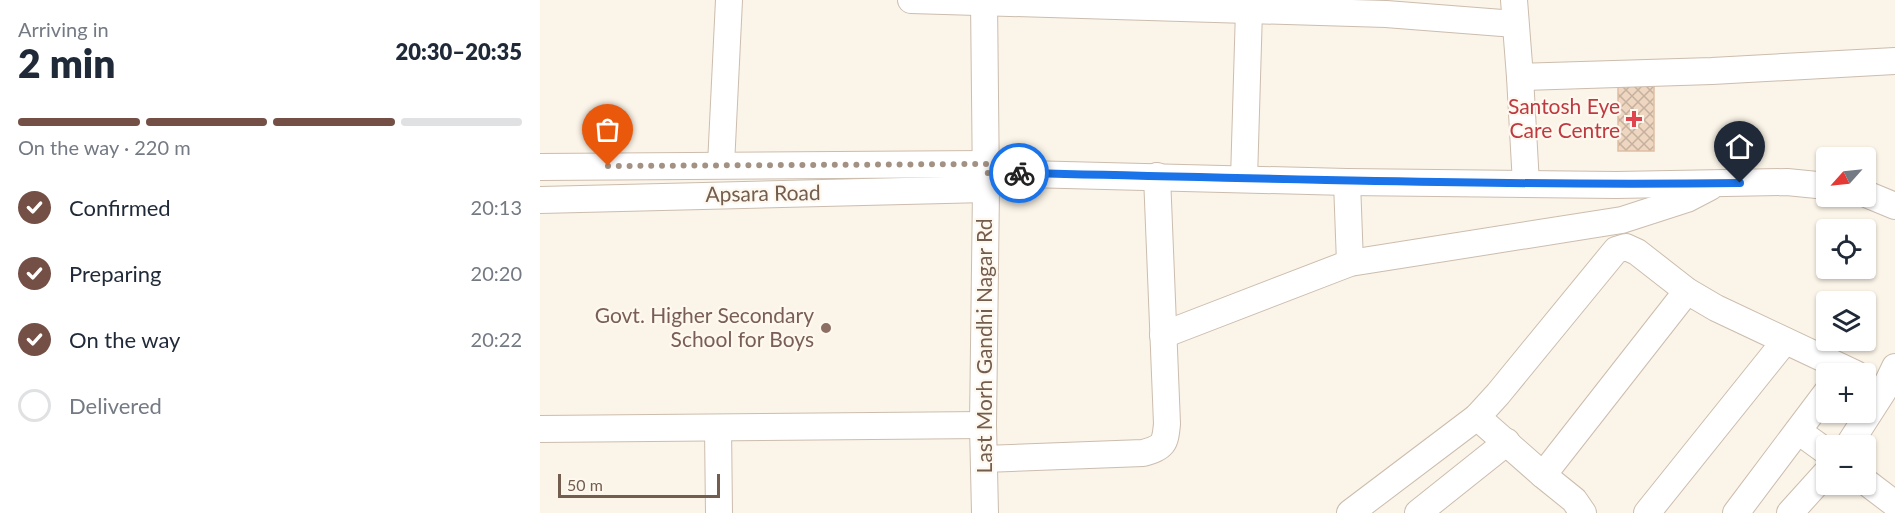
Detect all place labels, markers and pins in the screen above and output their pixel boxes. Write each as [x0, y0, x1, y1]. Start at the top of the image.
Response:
place label: Santosh Eye Care Centre [1508, 93, 1620, 142]
pin [582, 104, 633, 166]
marker: Santosh Eye Care Centre [1625, 110, 1643, 128]
pin [1714, 121, 1765, 183]
place label: Govt. Higher Secondary School for Boys [595, 302, 814, 351]
marker: Govt. Higher Secondary School for Boys [819, 321, 833, 335]

